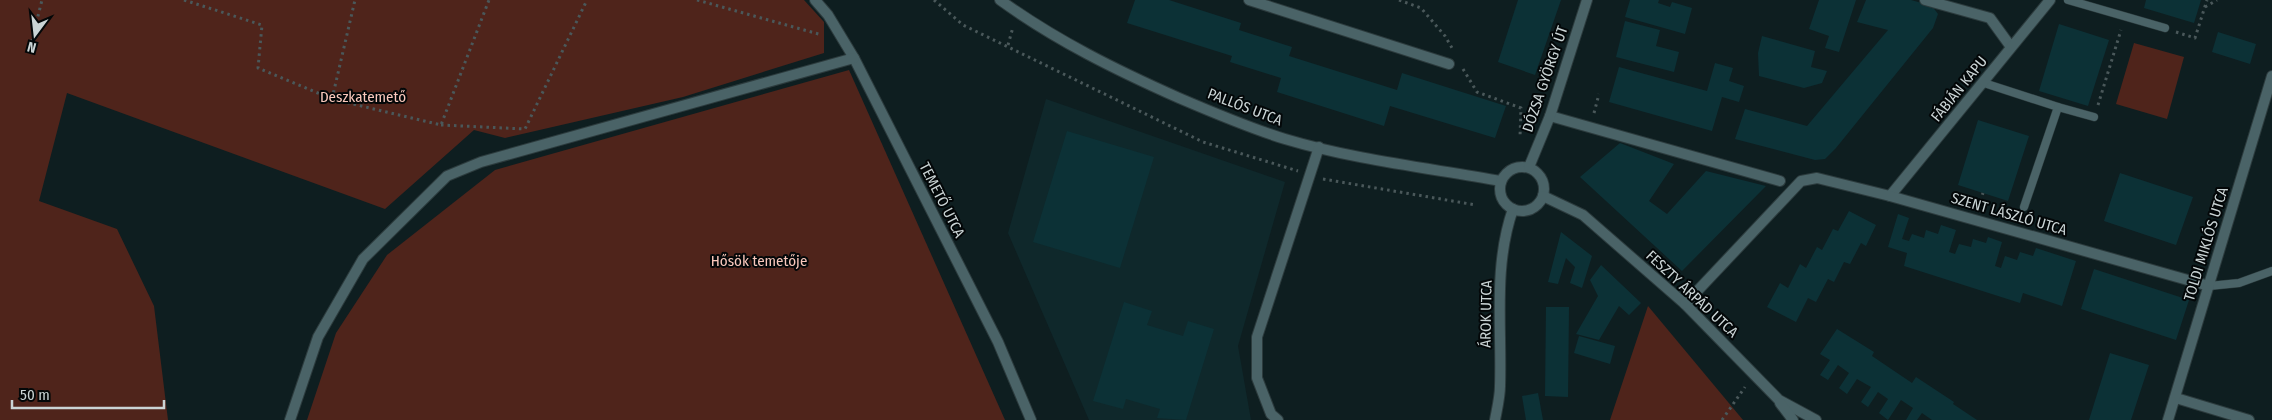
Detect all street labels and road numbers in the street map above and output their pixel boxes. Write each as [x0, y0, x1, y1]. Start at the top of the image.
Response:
street label: DÓZSA GYÖRGY ÚT [1518, 24, 1572, 134]
street label: FÁBIÁN KAPU [1927, 53, 1991, 125]
street label: PALLÓS UTCA [1205, 85, 1285, 130]
street label: TEMETŐ UTCA [915, 159, 969, 241]
street label: TOLDI MIKLÓS UTCA [2180, 185, 2232, 303]
street label: SZENT LÁSZLÓ UTCA [1949, 189, 2069, 239]
street label: FESZTY ÁRPÁD UTCA [1642, 247, 1742, 341]
street label: ÁROK UTCA [1476, 280, 1496, 348]

